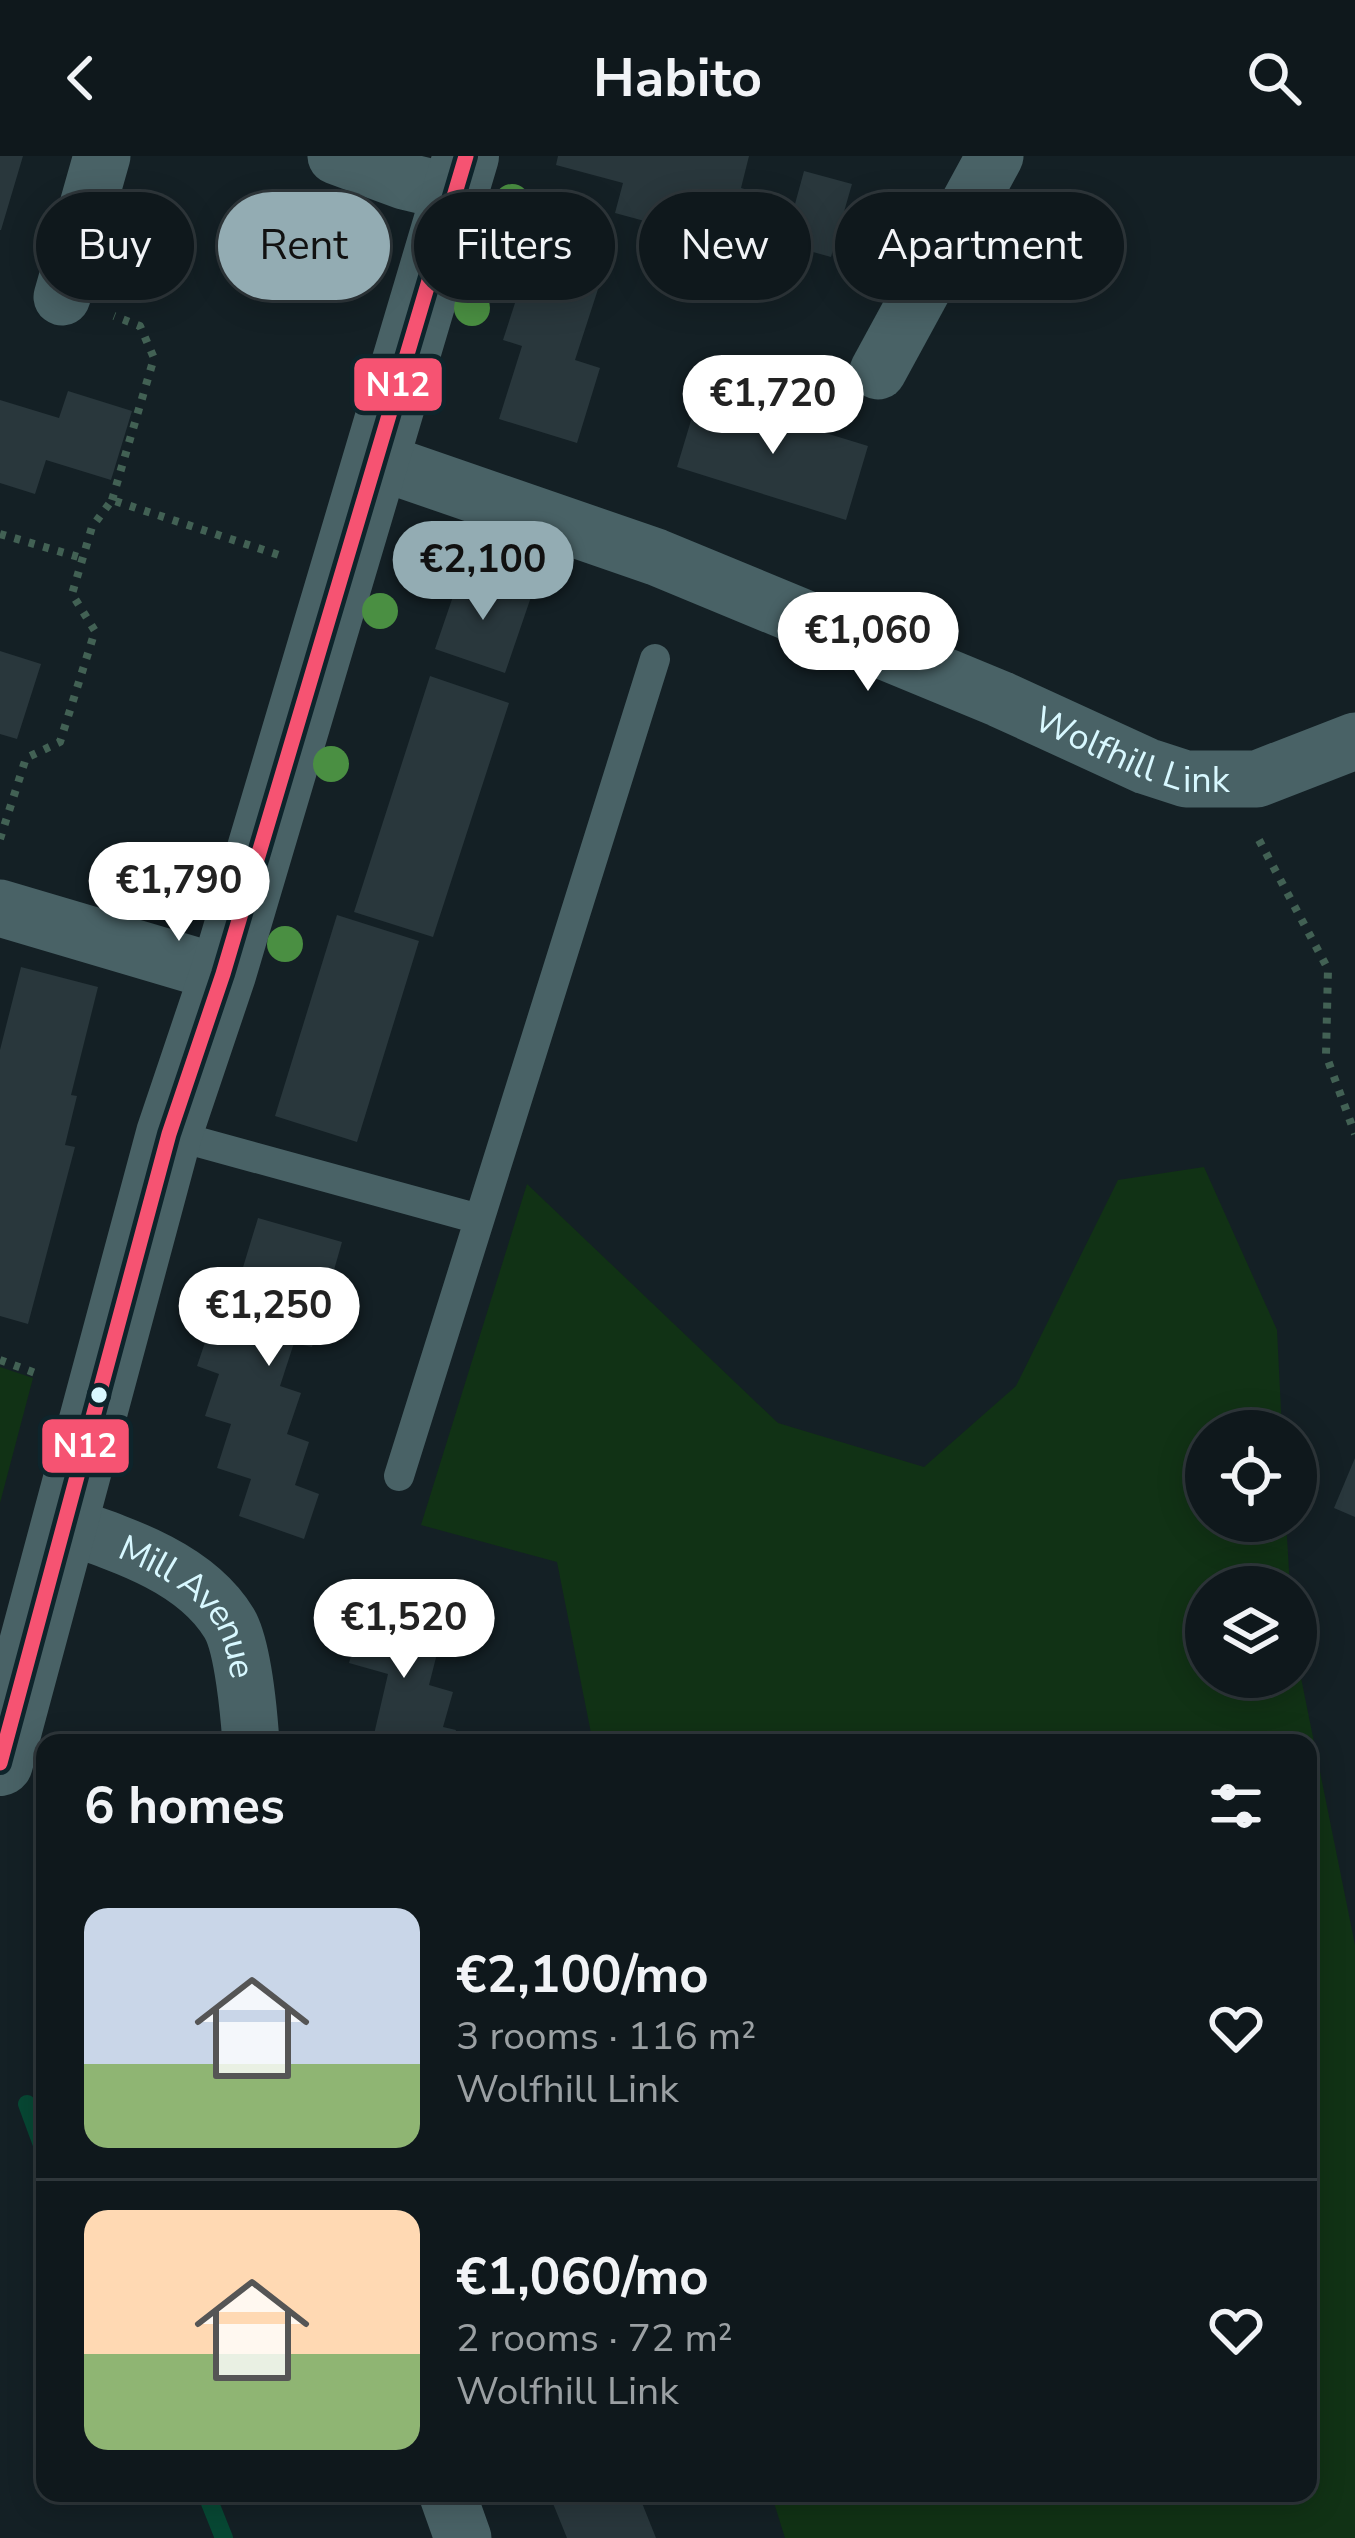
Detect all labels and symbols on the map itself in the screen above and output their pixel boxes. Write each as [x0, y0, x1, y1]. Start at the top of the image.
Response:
pin: €1,720 [675, 355, 871, 457]
line badge: N12 [352, 356, 444, 413]
text: N12 [366, 363, 430, 408]
pin: €2,100 [385, 521, 581, 623]
pin: €1,060 [770, 592, 966, 694]
street label: Wolfhill Link [1026, 695, 1231, 805]
pin: €1,790 [81, 842, 277, 944]
pin: €1,250 [171, 1267, 367, 1369]
unlabelled marker [88, 1384, 110, 1406]
line badge: N12 [40, 1417, 131, 1475]
text: N12 [53, 1424, 117, 1469]
street label: Mill Avenue [111, 1524, 267, 1682]
pin: €1,520 [306, 1579, 502, 1681]

